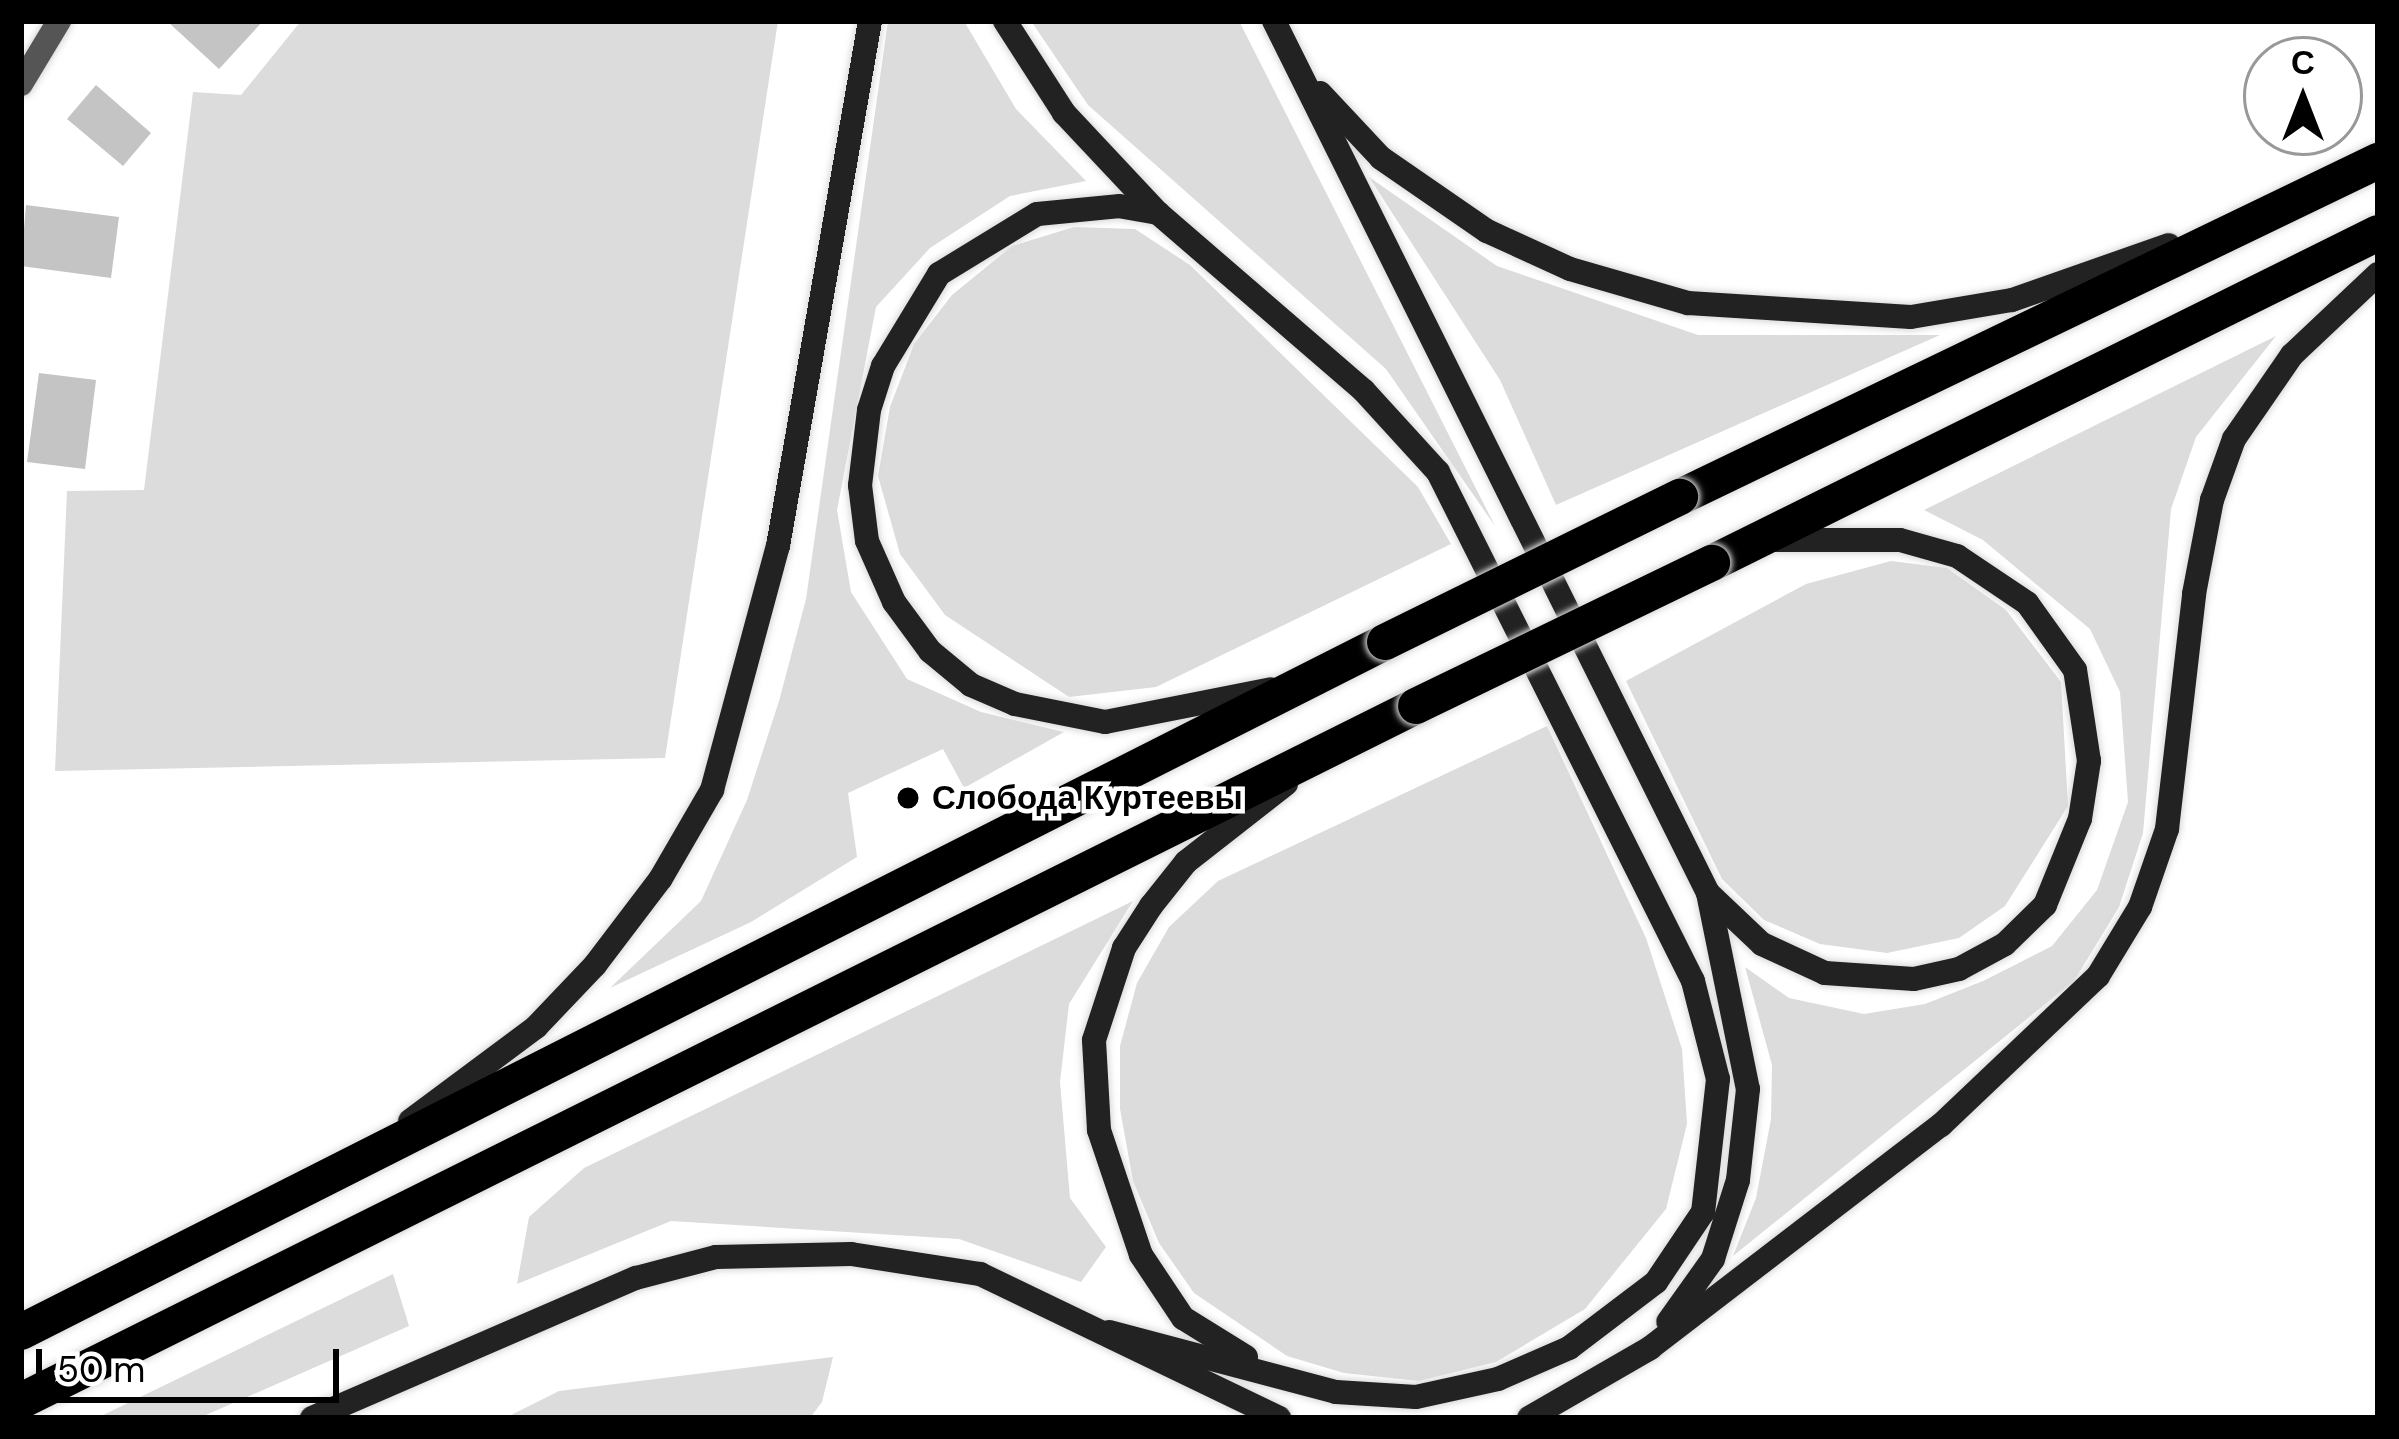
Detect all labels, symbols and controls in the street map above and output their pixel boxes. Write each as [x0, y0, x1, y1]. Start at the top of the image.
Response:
north arrow [2243, 36, 2363, 156]
text: С [2291, 41, 2315, 84]
place label: Слобода Куртеевы [932, 778, 1243, 818]
marker: Слобода Куртеевы [895, 785, 921, 811]
scale bar [42, 1325, 345, 1399]
text: 50 m [57, 1346, 145, 1393]

